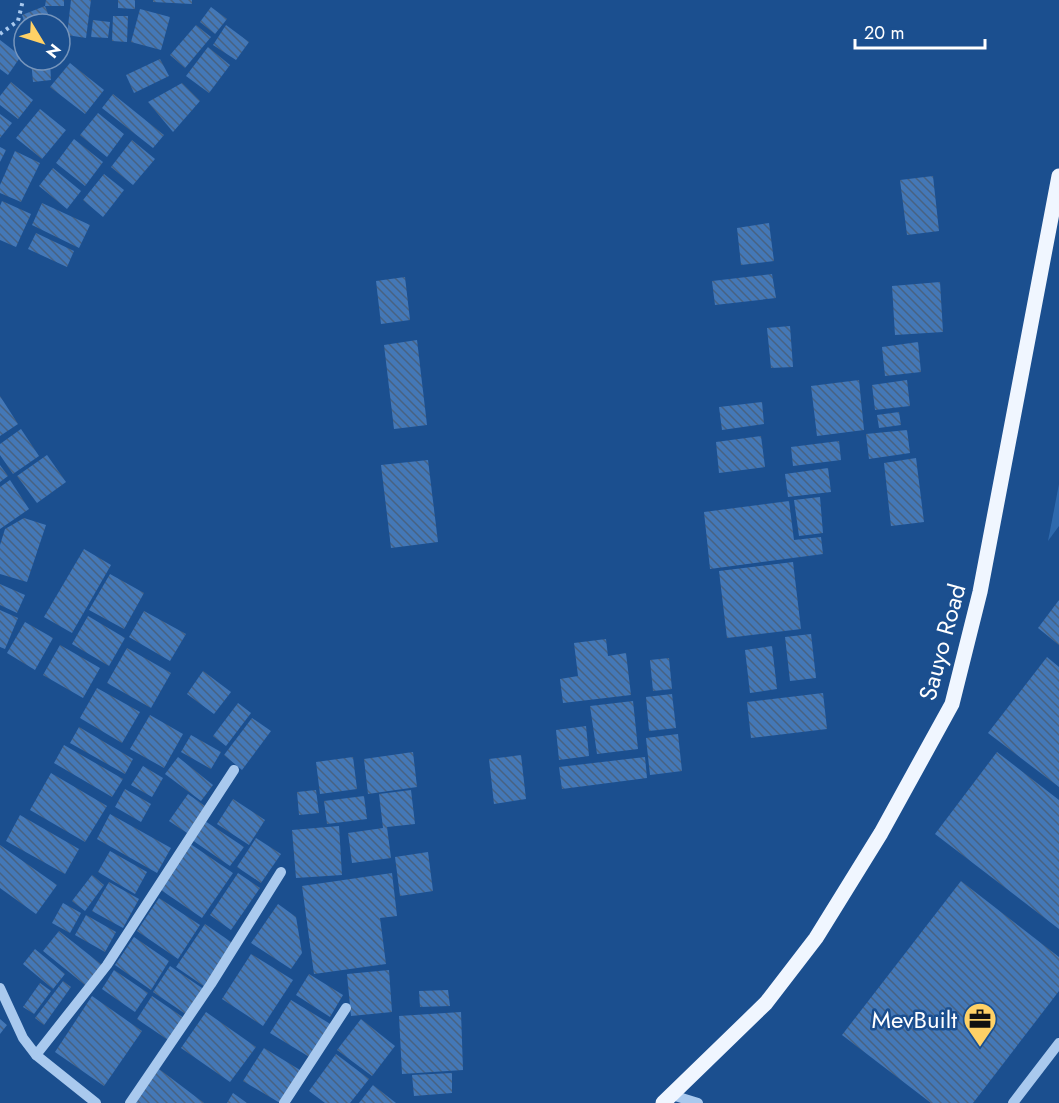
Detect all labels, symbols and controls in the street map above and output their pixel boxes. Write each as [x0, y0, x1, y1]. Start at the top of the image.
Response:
north arrow [12, 12, 72, 72]
scale bar [855, 12, 986, 50]
text: 20 m [864, 20, 904, 46]
text: N [40, 39, 66, 63]
street label: Sauyo Road [910, 580, 974, 704]
office icon: MevBuilt [962, 1001, 998, 1048]
place label: MevBuilt [871, 1002, 957, 1037]

